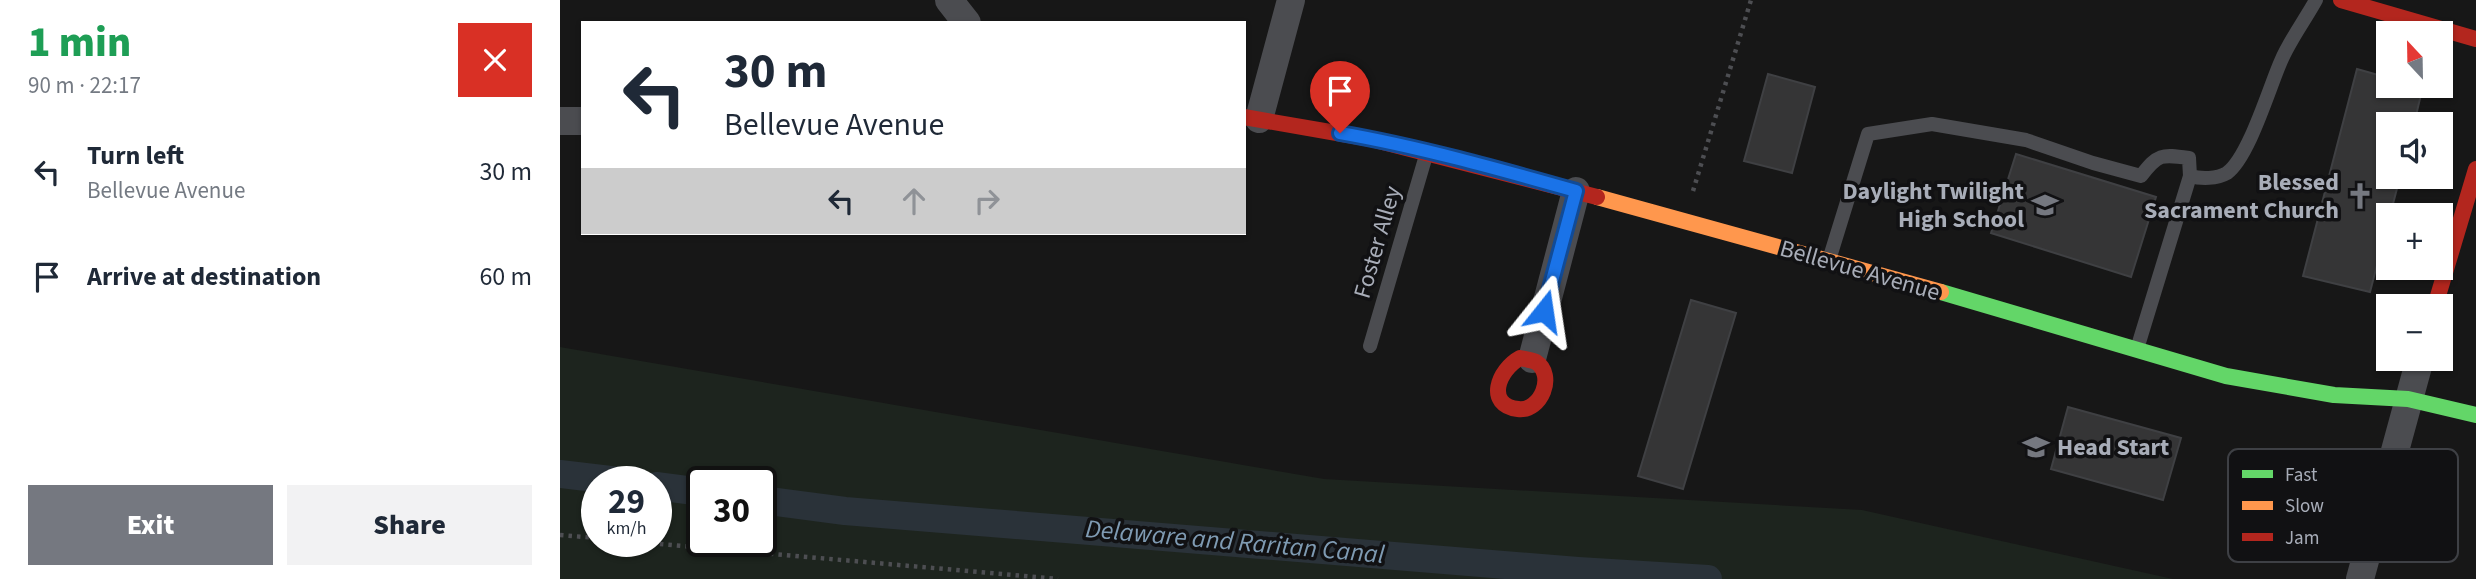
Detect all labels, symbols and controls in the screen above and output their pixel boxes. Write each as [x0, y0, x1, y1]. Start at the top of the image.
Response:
text: 1 min [28, 13, 131, 73]
north arrow [2376, 21, 2454, 98]
map controls [2376, 21, 2453, 371]
button: close [458, 23, 532, 97]
text: 30 m [724, 37, 828, 107]
icon: left [609, 49, 700, 140]
pin [1310, 61, 1370, 133]
text: 90 m · 22:17 [28, 69, 141, 102]
icon: arrive [1321, 72, 1359, 110]
text: Bellevue Avenue [724, 102, 944, 148]
button: sound [2376, 112, 2453, 189]
text: Turn left [87, 137, 184, 174]
icon: left [28, 153, 66, 191]
text: 30 m [479, 153, 532, 190]
place label: Blessed Sacrament Church [2144, 165, 2339, 228]
text: Bellevue Avenue [87, 174, 245, 207]
place label: Daylight Twilight High School [1842, 174, 2024, 237]
church icon: Blessed Sacrament Church [2345, 181, 2375, 211]
icon: left [822, 182, 860, 220]
icon: ahead [895, 182, 933, 220]
icon: right [968, 182, 1006, 220]
street label: Foster Alley [1345, 182, 1410, 302]
school or university icon: Daylight Twilight High School [2030, 190, 2060, 220]
button: + [2376, 203, 2453, 280]
street label: Bellevue Avenue [1776, 231, 1944, 310]
icon: arrive [28, 258, 66, 296]
text: Arrive at destination [87, 258, 321, 295]
text: 60 m [479, 258, 532, 295]
position arrow [1507, 274, 1581, 348]
button: − [2376, 294, 2453, 371]
place label: Head Start [2057, 430, 2169, 465]
school or university icon: Head Start [2021, 432, 2051, 462]
legend [2228, 449, 2458, 562]
text: Fast [2285, 462, 2318, 489]
speed limit sign: 30 [686, 466, 777, 557]
text: 29 [608, 477, 645, 527]
button: Exit [28, 485, 273, 565]
button: Share [287, 485, 532, 565]
text: Slow [2285, 493, 2324, 520]
water label: Delaware and Raritan Canal [1084, 510, 1386, 573]
text: km/h [607, 516, 646, 541]
text: Jam [2285, 525, 2319, 552]

